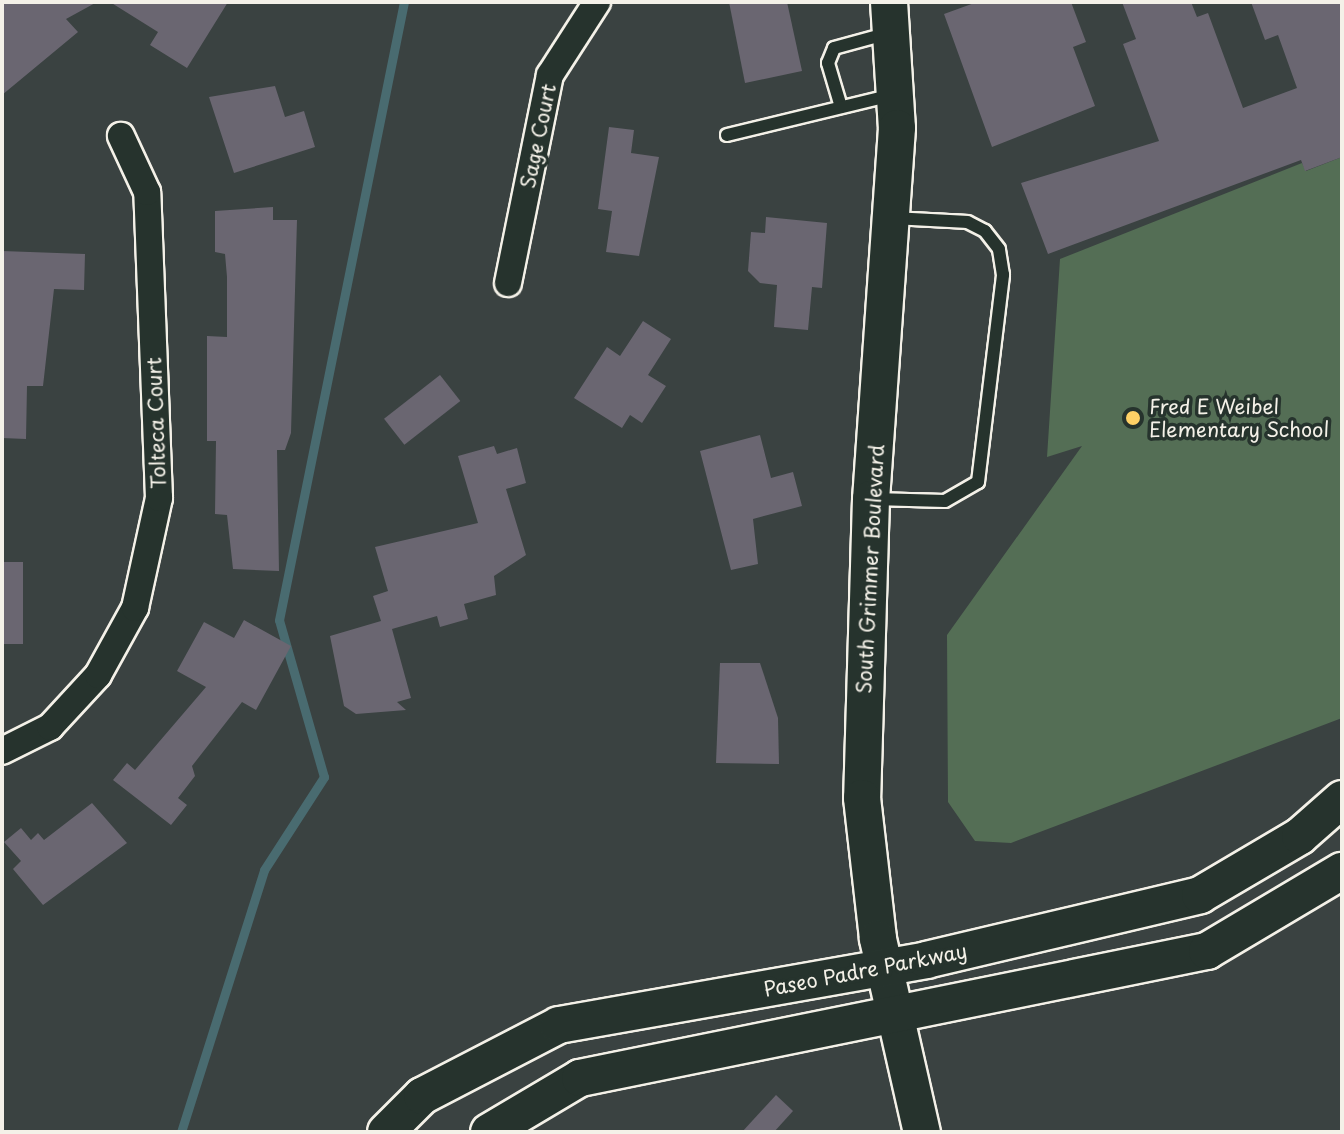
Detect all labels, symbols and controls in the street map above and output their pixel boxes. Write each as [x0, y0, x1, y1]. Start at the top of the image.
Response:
street label: Sage Court [515, 81, 561, 191]
street label: Tolteca Court [142, 357, 170, 489]
place label: Fred E Weibel Elementary School [1149, 394, 1329, 441]
marker: Fred E Weibel Elementary School [1124, 409, 1142, 427]
street label: South Grimmer Boulevard [851, 443, 889, 695]
street label: Paseo Padre Parkway [761, 938, 969, 1002]

